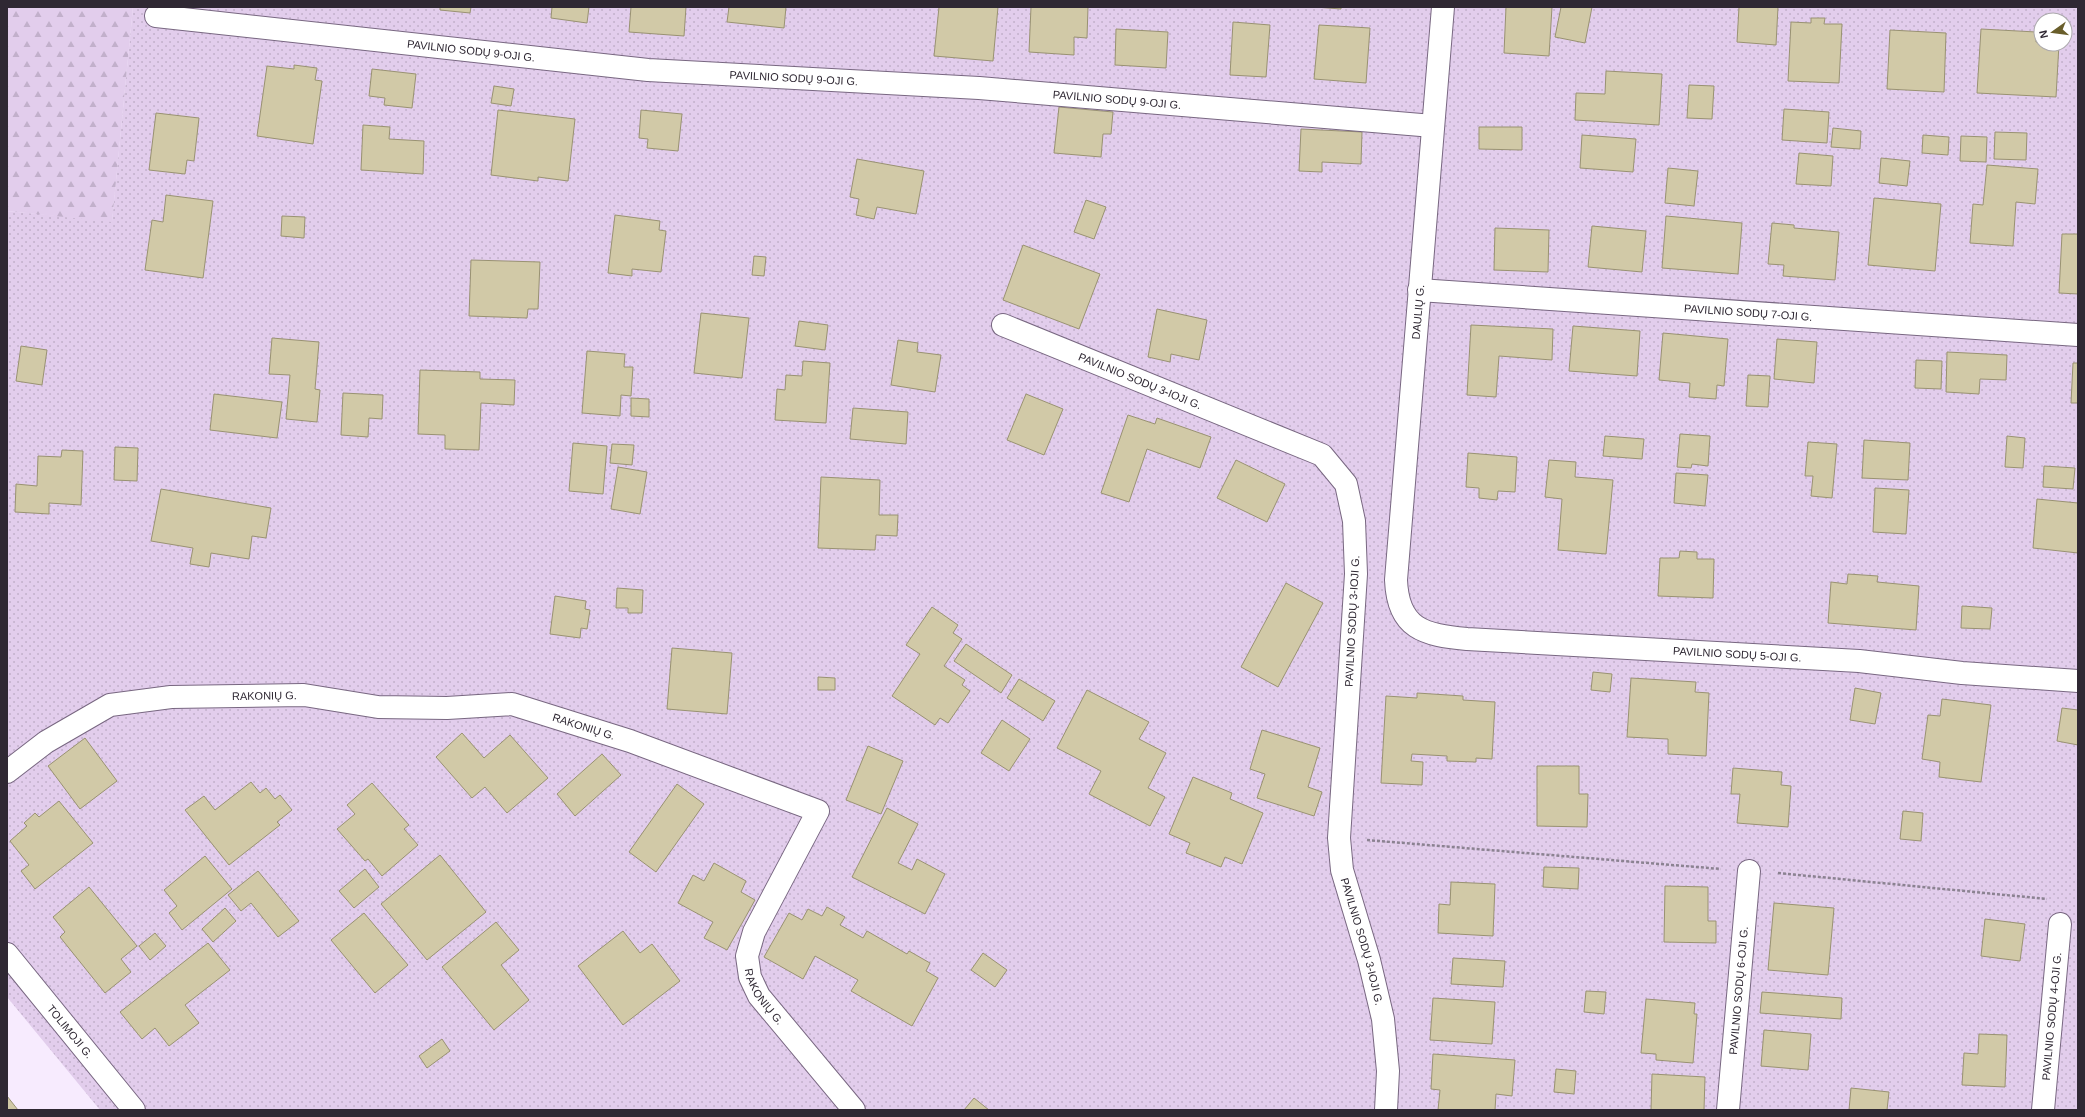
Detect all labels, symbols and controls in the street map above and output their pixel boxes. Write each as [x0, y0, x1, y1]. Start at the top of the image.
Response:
north arrow [2033, 12, 2073, 52]
text: N [2037, 29, 2050, 40]
street label: PAVILNIO SODŲ 9-OJI G. [406, 38, 536, 64]
street label: PAVILNIO SODŲ 9-OJI G. [729, 68, 858, 87]
street label: PAVILNIO SODŲ 9-OJI G. [1052, 88, 1182, 111]
street label: DAULIŲ G. [1410, 284, 1426, 340]
street label: PAVILNIO SODŲ 7-OJI G. [1684, 302, 1813, 323]
street label: PAVILNIO SODŲ 3-IOJI G. [1077, 350, 1203, 411]
street label: PAVILNIO SODŲ 3-IOJI G. [1343, 555, 1361, 687]
street label: PAVILNIO SODŲ 5-OJI G. [1673, 645, 1802, 664]
street label: RAKONIŲ G. [232, 689, 297, 702]
street label: RAKONIŲ G. [551, 711, 617, 742]
street label: PAVILNIO SODŲ 3-IOJI G. [1339, 876, 1386, 1006]
street label: PAVILNIO SODŲ 6-OJI G. [1727, 926, 1750, 1055]
street label: PAVILNIO SODŲ 4-OJI G. [2040, 952, 2063, 1081]
street label: RAKONIŲ G. [743, 968, 786, 1027]
street label: TOLIMOJI G. [45, 1002, 95, 1061]

